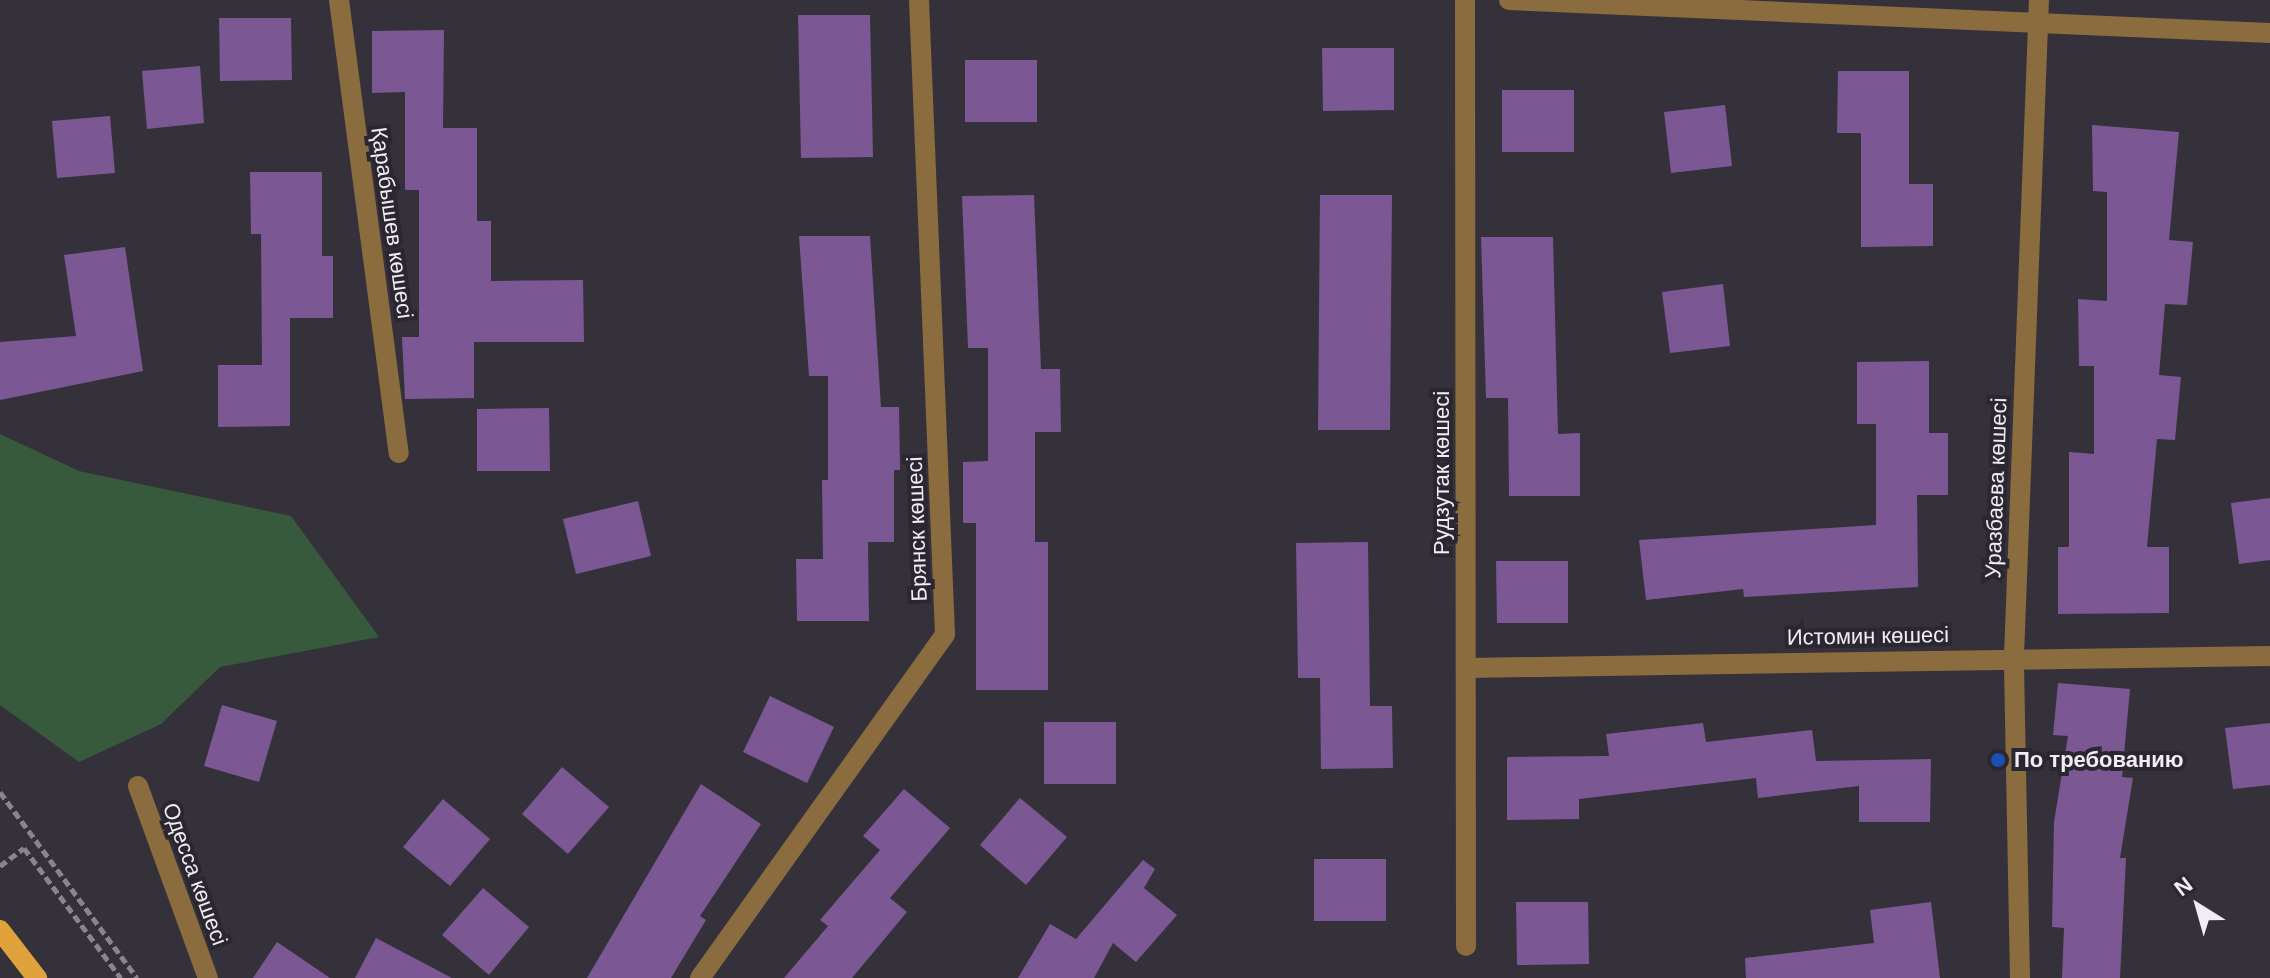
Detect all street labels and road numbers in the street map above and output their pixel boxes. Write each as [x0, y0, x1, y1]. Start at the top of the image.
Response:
street label: Қарабышев көшесі [365, 125, 419, 321]
street label: Рудзутак көшесі [1429, 391, 1455, 555]
street label: Уразбаева көшесі [1980, 397, 2012, 579]
street label: Брянск көшесі [901, 456, 933, 602]
street label: Истомин көшесі [1787, 621, 1949, 651]
street label: Одесса көшесі [157, 799, 233, 949]

